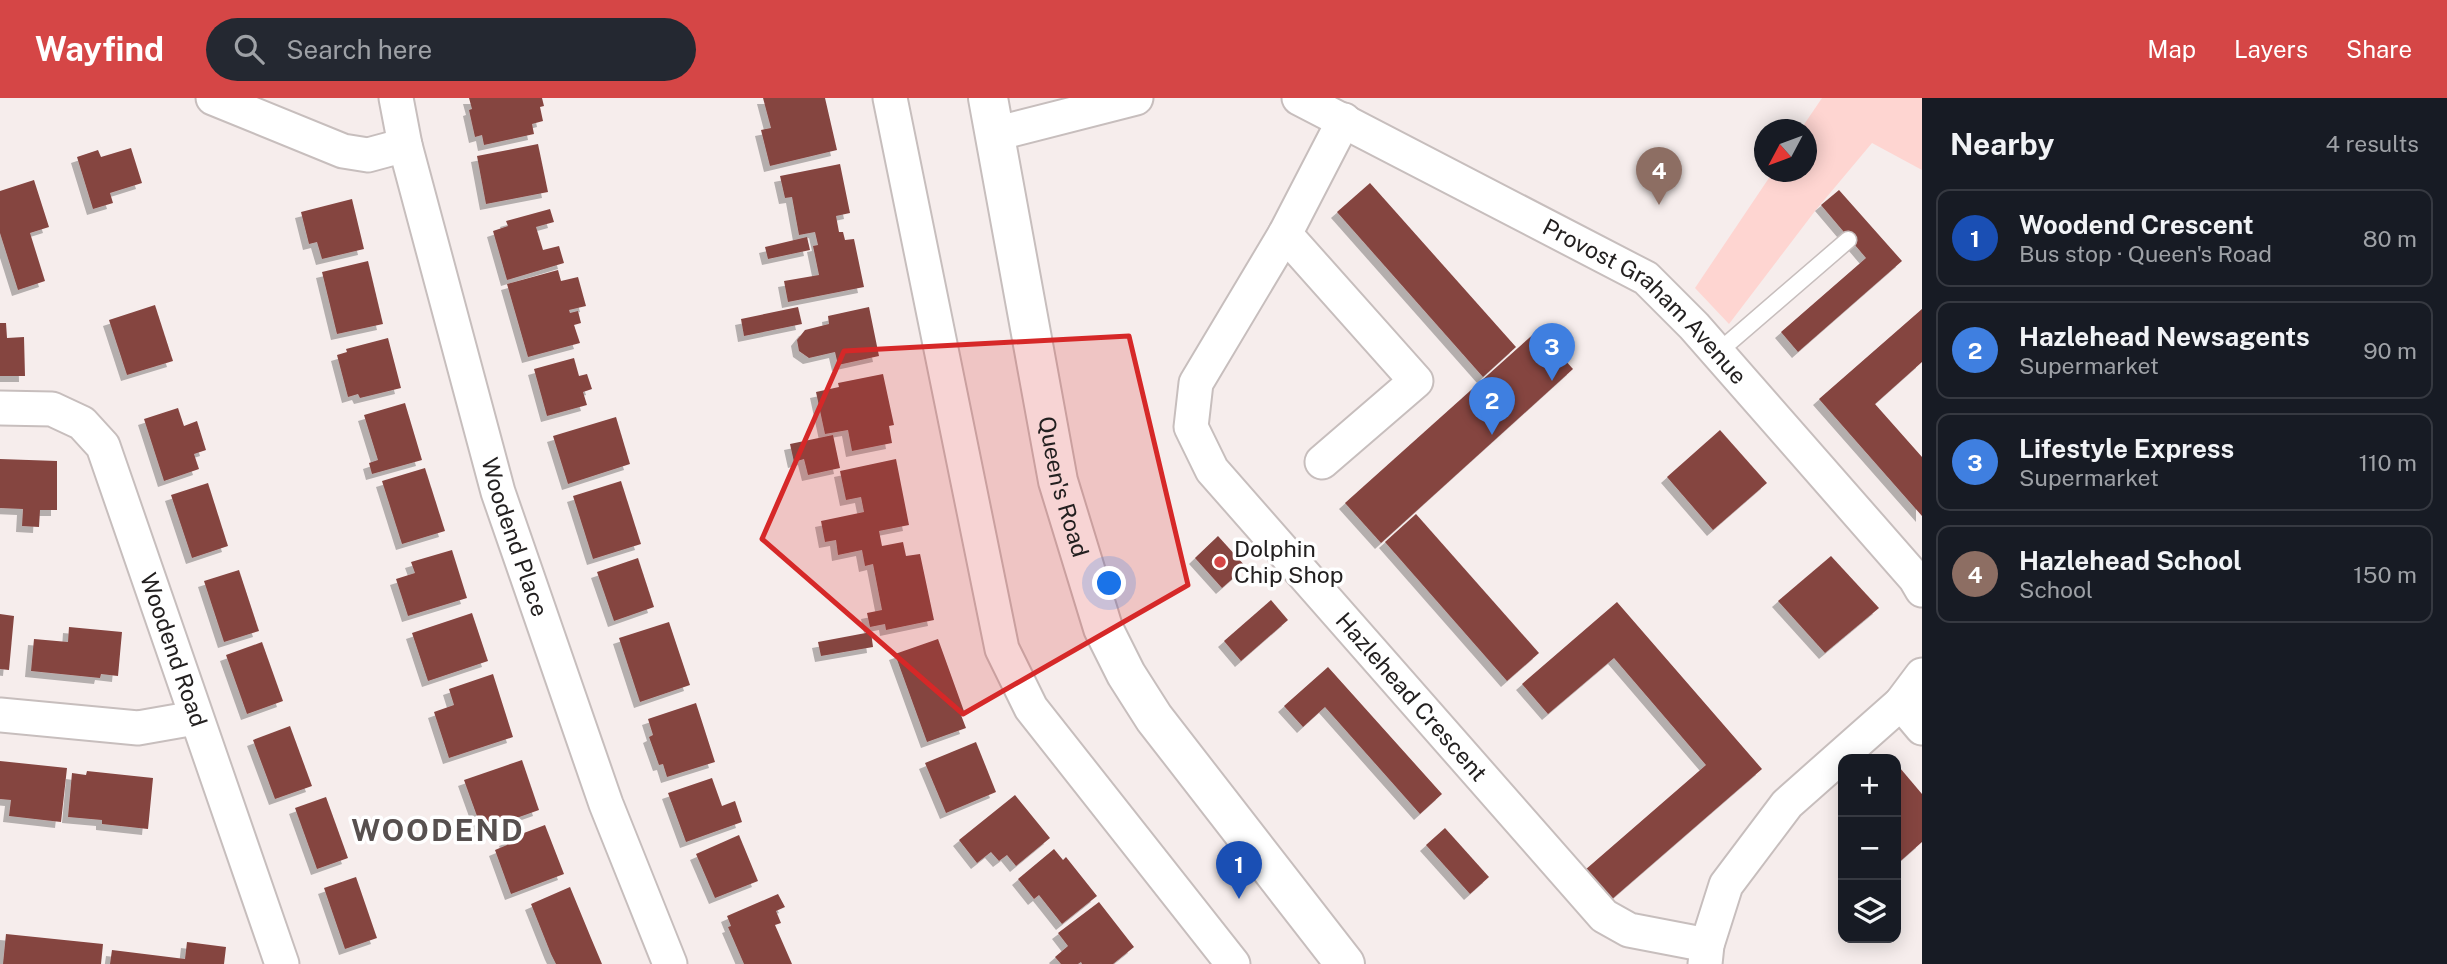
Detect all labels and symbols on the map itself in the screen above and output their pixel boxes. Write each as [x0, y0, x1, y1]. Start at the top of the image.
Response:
north arrow [1754, 119, 1817, 182]
pin: 4 [1636, 147, 1682, 205]
street label: Provost Graham Avenue [1538, 213, 1753, 389]
pin: 3 [1529, 323, 1575, 381]
pin: 2 [1469, 377, 1515, 435]
street label: Queen's Road [1033, 414, 1094, 560]
street label: Woodend Place [476, 454, 554, 620]
place label: Dolphin Chip Shop [1234, 535, 1343, 588]
marker: Dolphin Chip Shop [1212, 554, 1228, 570]
your location [1092, 566, 1126, 600]
street label: Woodend Road [135, 569, 213, 730]
street label: Hazlehead Crescent [1330, 607, 1493, 786]
district label: WOODEND [351, 812, 525, 848]
pin: 1 [1216, 841, 1262, 899]

